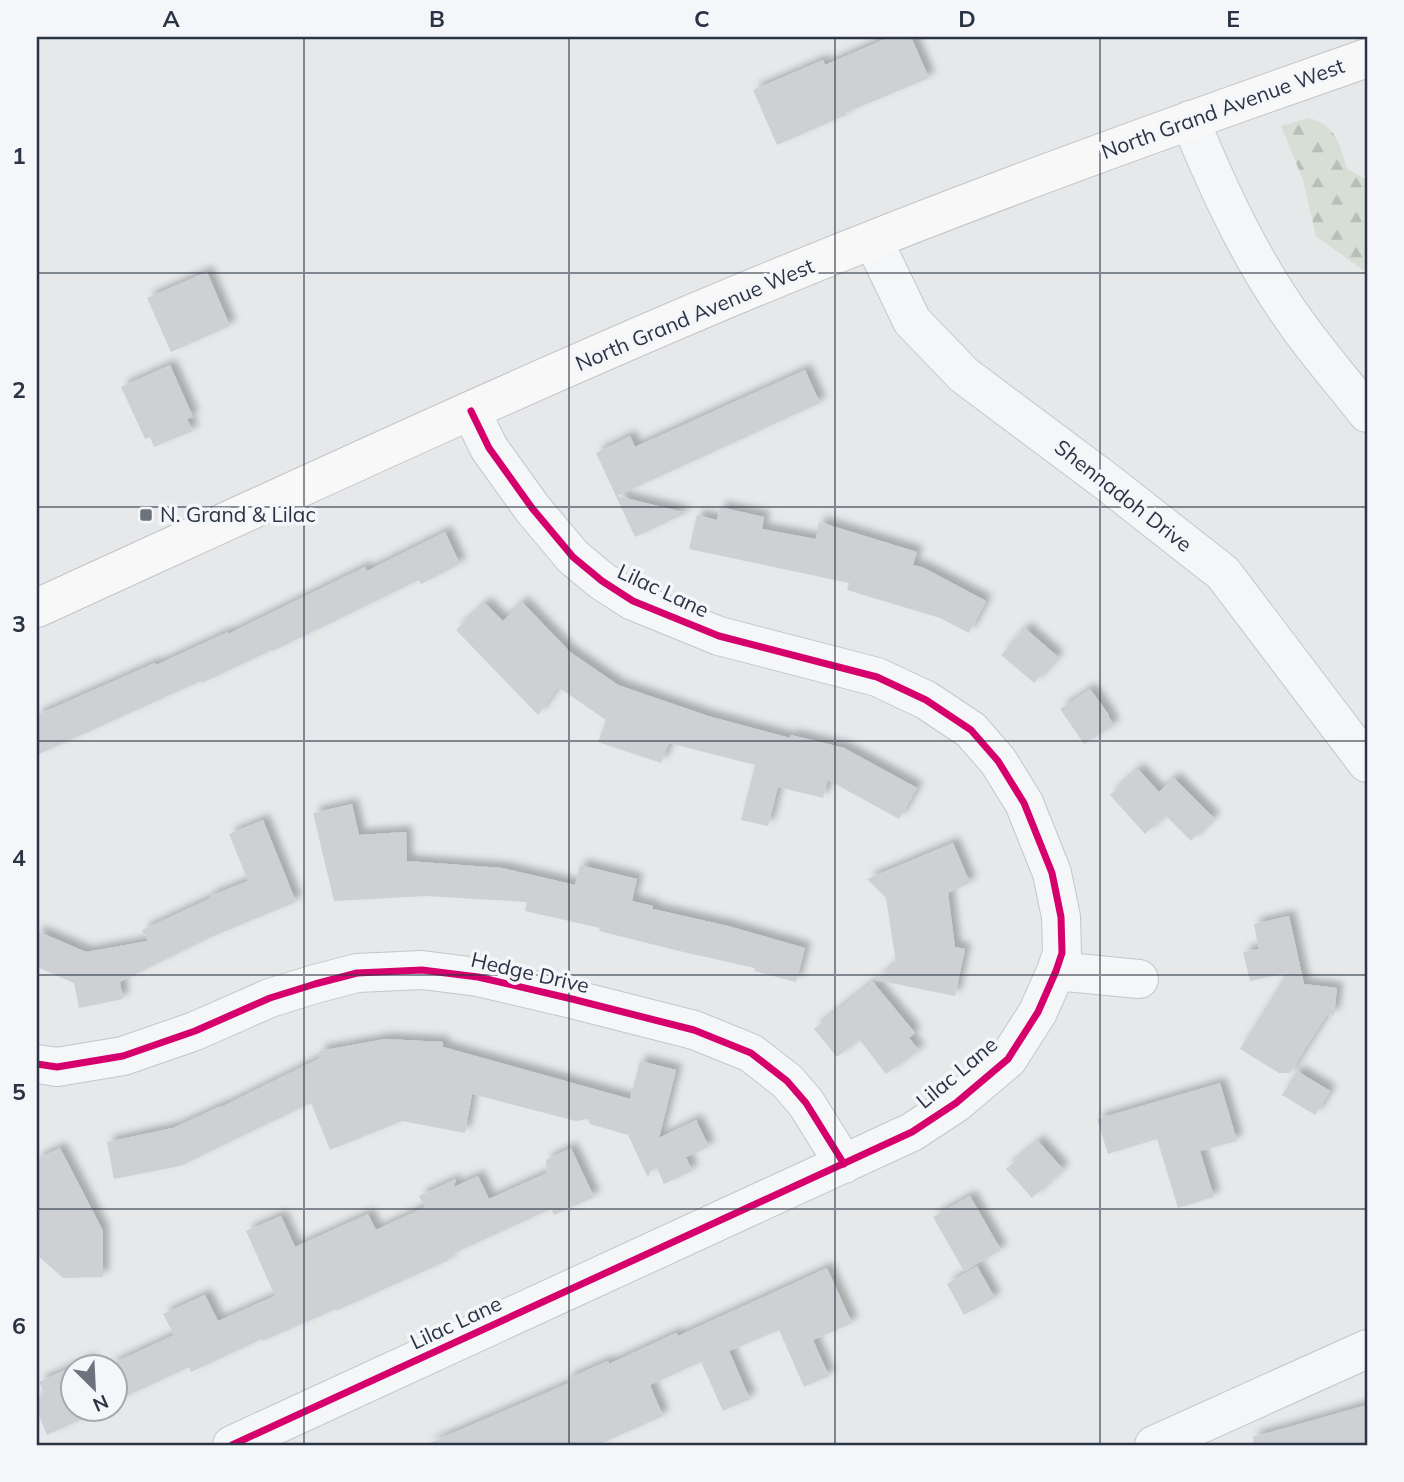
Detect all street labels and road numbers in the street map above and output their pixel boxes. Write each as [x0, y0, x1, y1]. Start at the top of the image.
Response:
street label: North Grand Avenue West [1098, 52, 1348, 164]
street label: North Grand Avenue West [571, 252, 818, 376]
street label: Shennadoh Drive [1050, 434, 1197, 557]
street label: Lilac Lane [614, 558, 713, 623]
street label: Hedge Drive [469, 946, 592, 998]
street label: Lilac Lane [911, 1031, 1002, 1114]
street label: Lilac Lane [406, 1290, 505, 1355]

